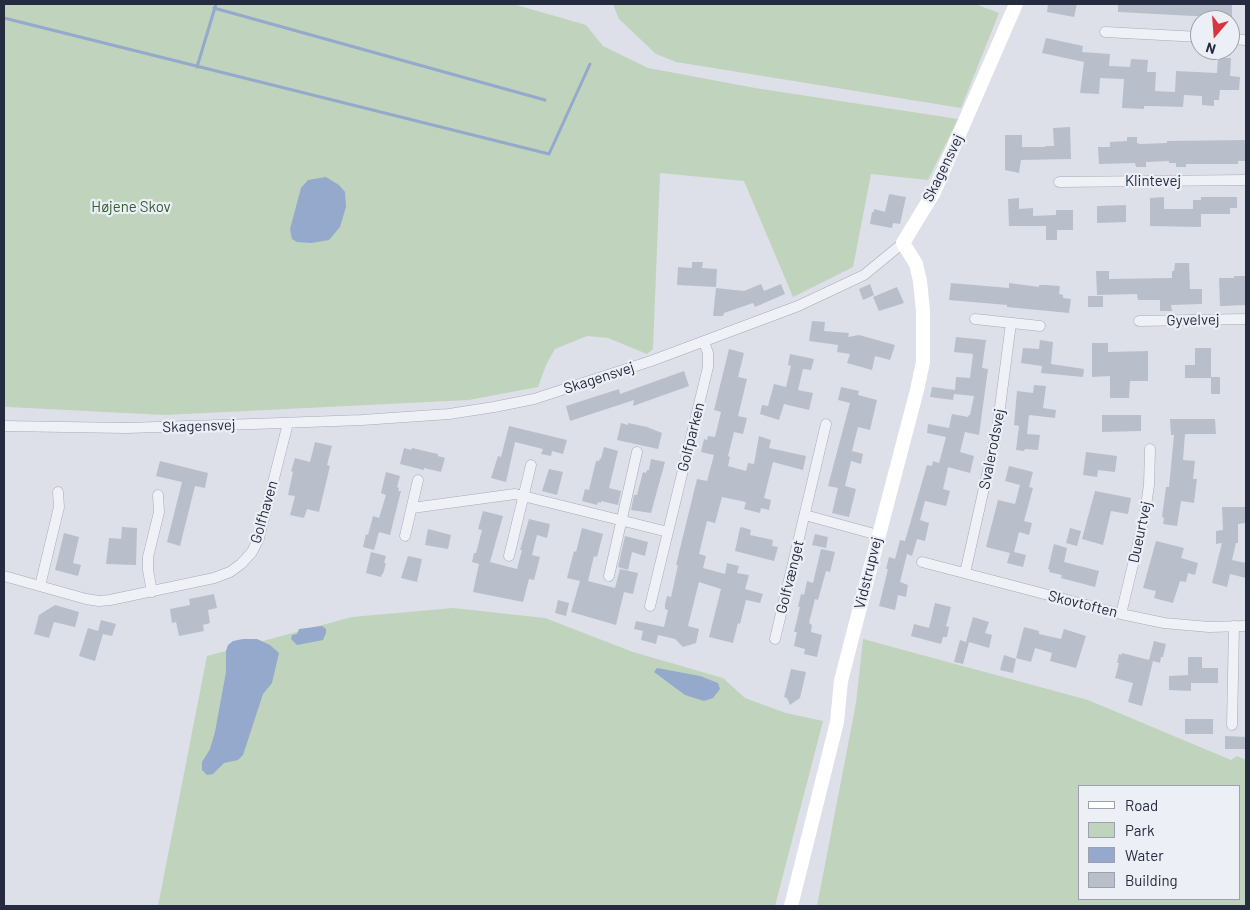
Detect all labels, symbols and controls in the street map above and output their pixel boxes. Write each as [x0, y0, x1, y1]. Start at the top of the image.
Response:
north arrow [1190, 10, 1240, 60]
text: N [1203, 39, 1218, 58]
street label: Skagensvej [919, 131, 967, 205]
street label: Klintevej [1125, 172, 1181, 190]
park label: Højene Skov [91, 198, 171, 216]
street label: Gyvelvej [1166, 311, 1220, 329]
street label: Skagensvej [561, 358, 637, 398]
street label: Golfparken [674, 400, 708, 474]
street label: Svalerodsvej [975, 407, 1009, 491]
street label: Skagensvej [162, 416, 236, 436]
street label: Golfhaven [246, 478, 282, 546]
street label: Dueurtvej [1125, 499, 1155, 565]
street label: Vidstrupvej [850, 535, 886, 611]
street label: Golfvænget [772, 538, 808, 616]
street label: Skovtoften [1046, 587, 1120, 621]
legend [1078, 785, 1240, 900]
text: Road [1125, 796, 1158, 814]
text: Park [1125, 821, 1154, 839]
text: Water [1125, 846, 1164, 864]
text: Building [1125, 871, 1178, 889]

